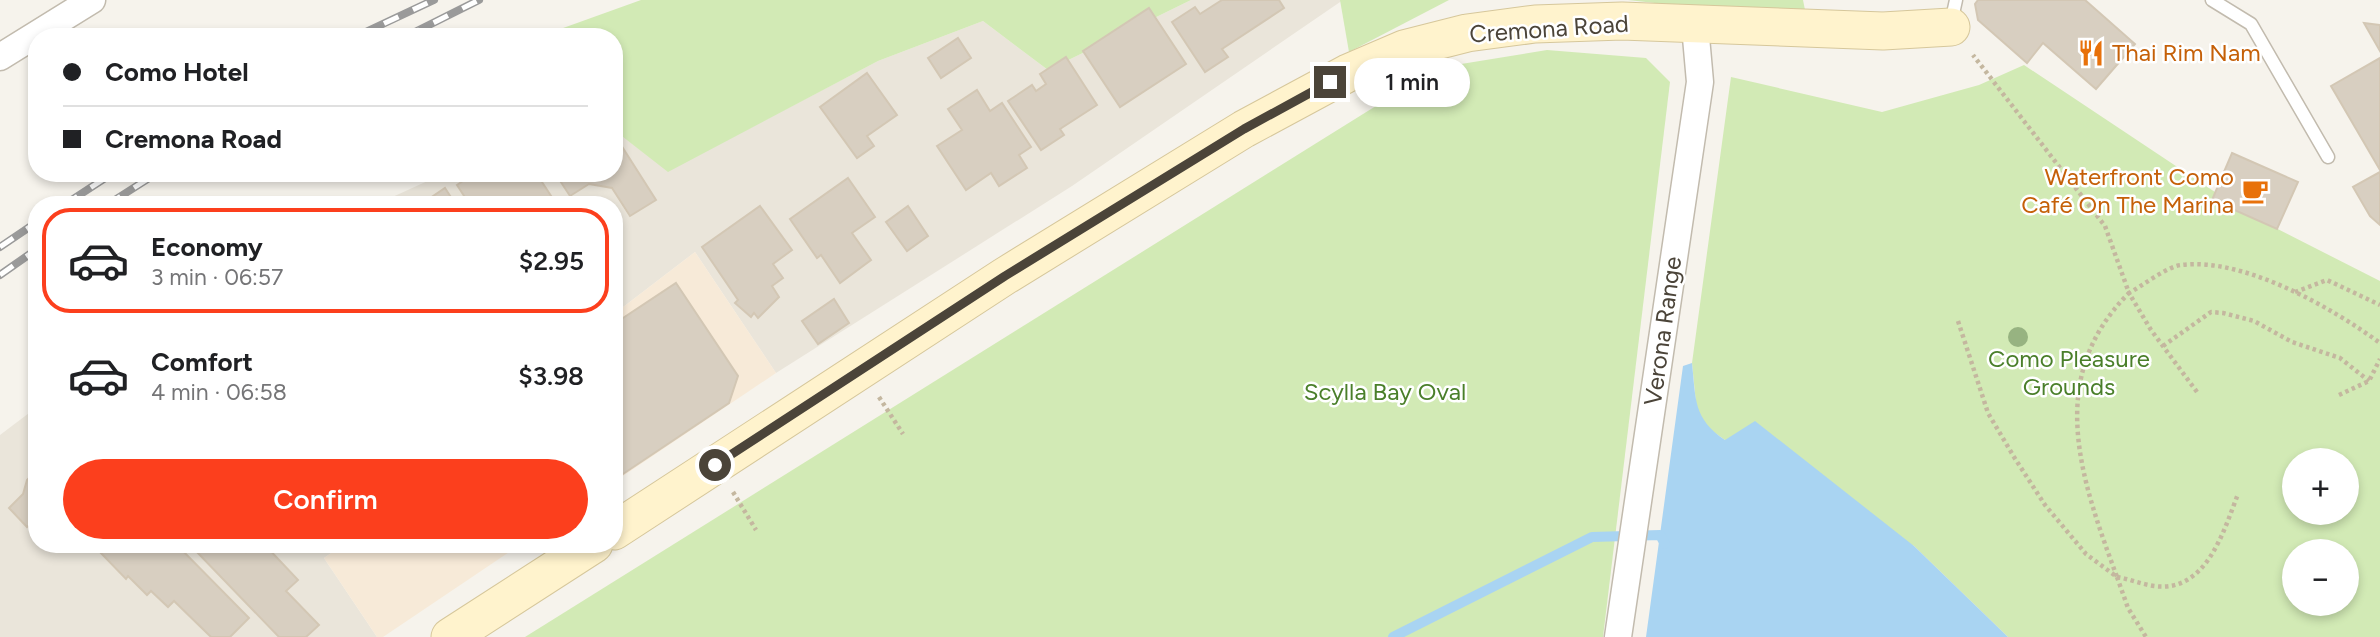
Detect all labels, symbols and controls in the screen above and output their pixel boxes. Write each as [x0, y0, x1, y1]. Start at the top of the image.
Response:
street label: Cremona Road [1468, 8, 1630, 49]
restaurant icon: Thai Rim Nam [2076, 38, 2106, 68]
place label: Thai Rim Nam [2112, 38, 2261, 67]
text: Como Hotel [105, 56, 249, 88]
callout: 1 min [1354, 57, 1470, 106]
route end [1314, 66, 1346, 98]
text: 1 min [1385, 68, 1439, 96]
text: Cremona Road [105, 123, 282, 155]
place label: Waterfront Como Café On The Marina [2021, 162, 2234, 219]
cafe icon: Waterfront Como Café On The Marina [2240, 176, 2270, 206]
icon: car [67, 229, 130, 292]
text: Economy [151, 231, 263, 263]
text: $2.95 [519, 245, 584, 277]
street label: Verona Range [1638, 255, 1687, 407]
text: 3 min · 06:57 [151, 263, 283, 291]
icon: car [67, 344, 130, 407]
park label: Como Pleasure Grounds [1988, 344, 2150, 401]
text: Comfort [151, 346, 253, 378]
text: $3.98 [518, 360, 584, 392]
park label: Scylla Bay Oval [1304, 377, 1466, 406]
text: 4 min · 06:58 [151, 378, 287, 406]
map controls [2282, 448, 2359, 616]
button: + [2282, 448, 2359, 525]
route start [699, 449, 731, 481]
button: Confirm [63, 459, 588, 539]
button: − [2282, 539, 2359, 616]

